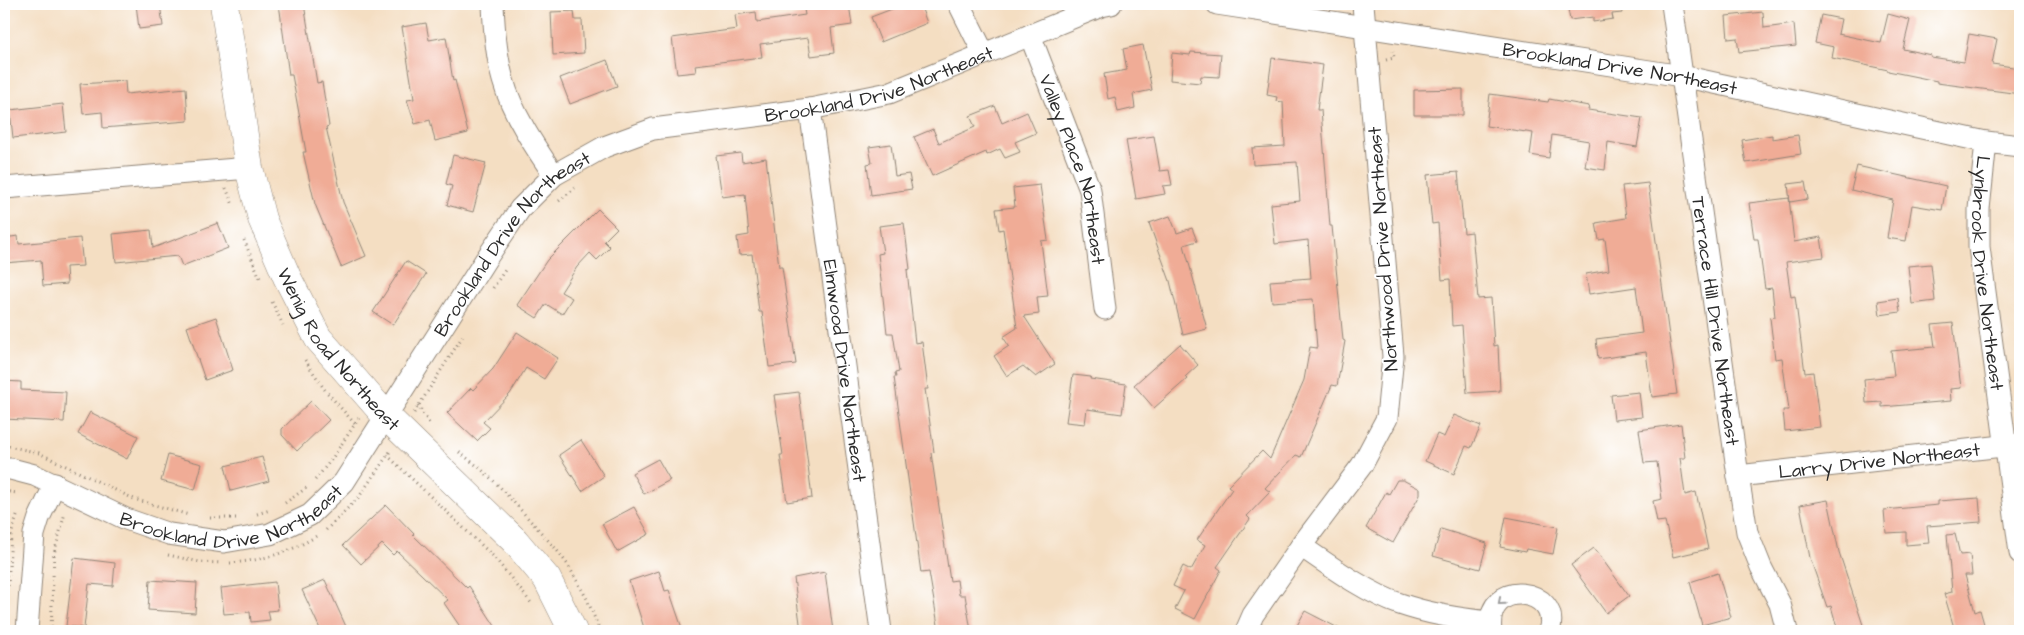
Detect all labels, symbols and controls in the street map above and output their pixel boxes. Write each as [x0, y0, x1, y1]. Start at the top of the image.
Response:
street label: Brookland Drive Northeast [1501, 36, 1740, 103]
street label: Brookland Drive Northeast [763, 40, 998, 130]
street label: Valley Place Northeast [1032, 71, 1111, 266]
street label: Northwood Drive Northeast [1361, 125, 1406, 372]
street label: Brookland Drive Northeast [428, 145, 596, 342]
street label: Lynbrook Drive Northeast [1964, 154, 2010, 393]
street label: Terrace Hill Drive Northeast [1684, 195, 1746, 448]
street label: Elmwood Drive Northeast [816, 258, 873, 484]
street label: Wenig Road Northeast [270, 264, 406, 438]
street label: Larry Drive Northeast [1777, 437, 1982, 486]
street label: Brookland Drive Northeast [116, 478, 349, 557]
one-way arrow [1498, 596, 1507, 605]

